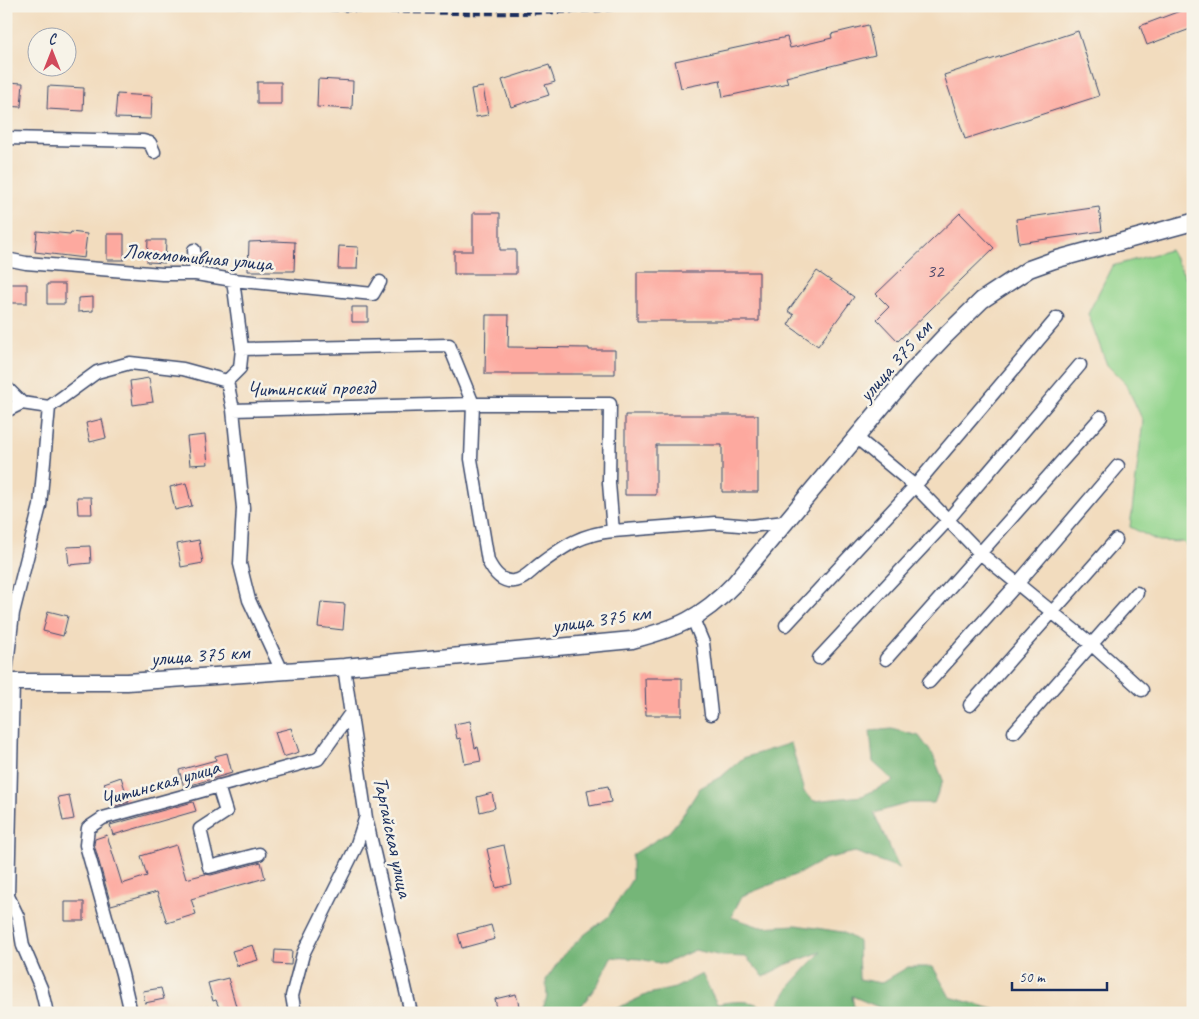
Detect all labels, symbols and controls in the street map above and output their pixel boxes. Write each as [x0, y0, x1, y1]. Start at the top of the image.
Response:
north arrow [28, 28, 78, 78]
text: С [49, 31, 58, 48]
street label: Локомотивная улица [122, 238, 276, 277]
house number: 32 [926, 259, 945, 283]
street label: улица 375 км [851, 314, 938, 408]
street label: Читинский проезд [247, 374, 378, 402]
street label: улица 375 км [548, 599, 654, 639]
street label: улица 375 км [148, 638, 252, 672]
street label: Читинская улица [98, 753, 224, 812]
street label: Таргайская улица [368, 774, 419, 901]
scale bar [1012, 959, 1106, 991]
text: 50 m [1019, 968, 1046, 987]

